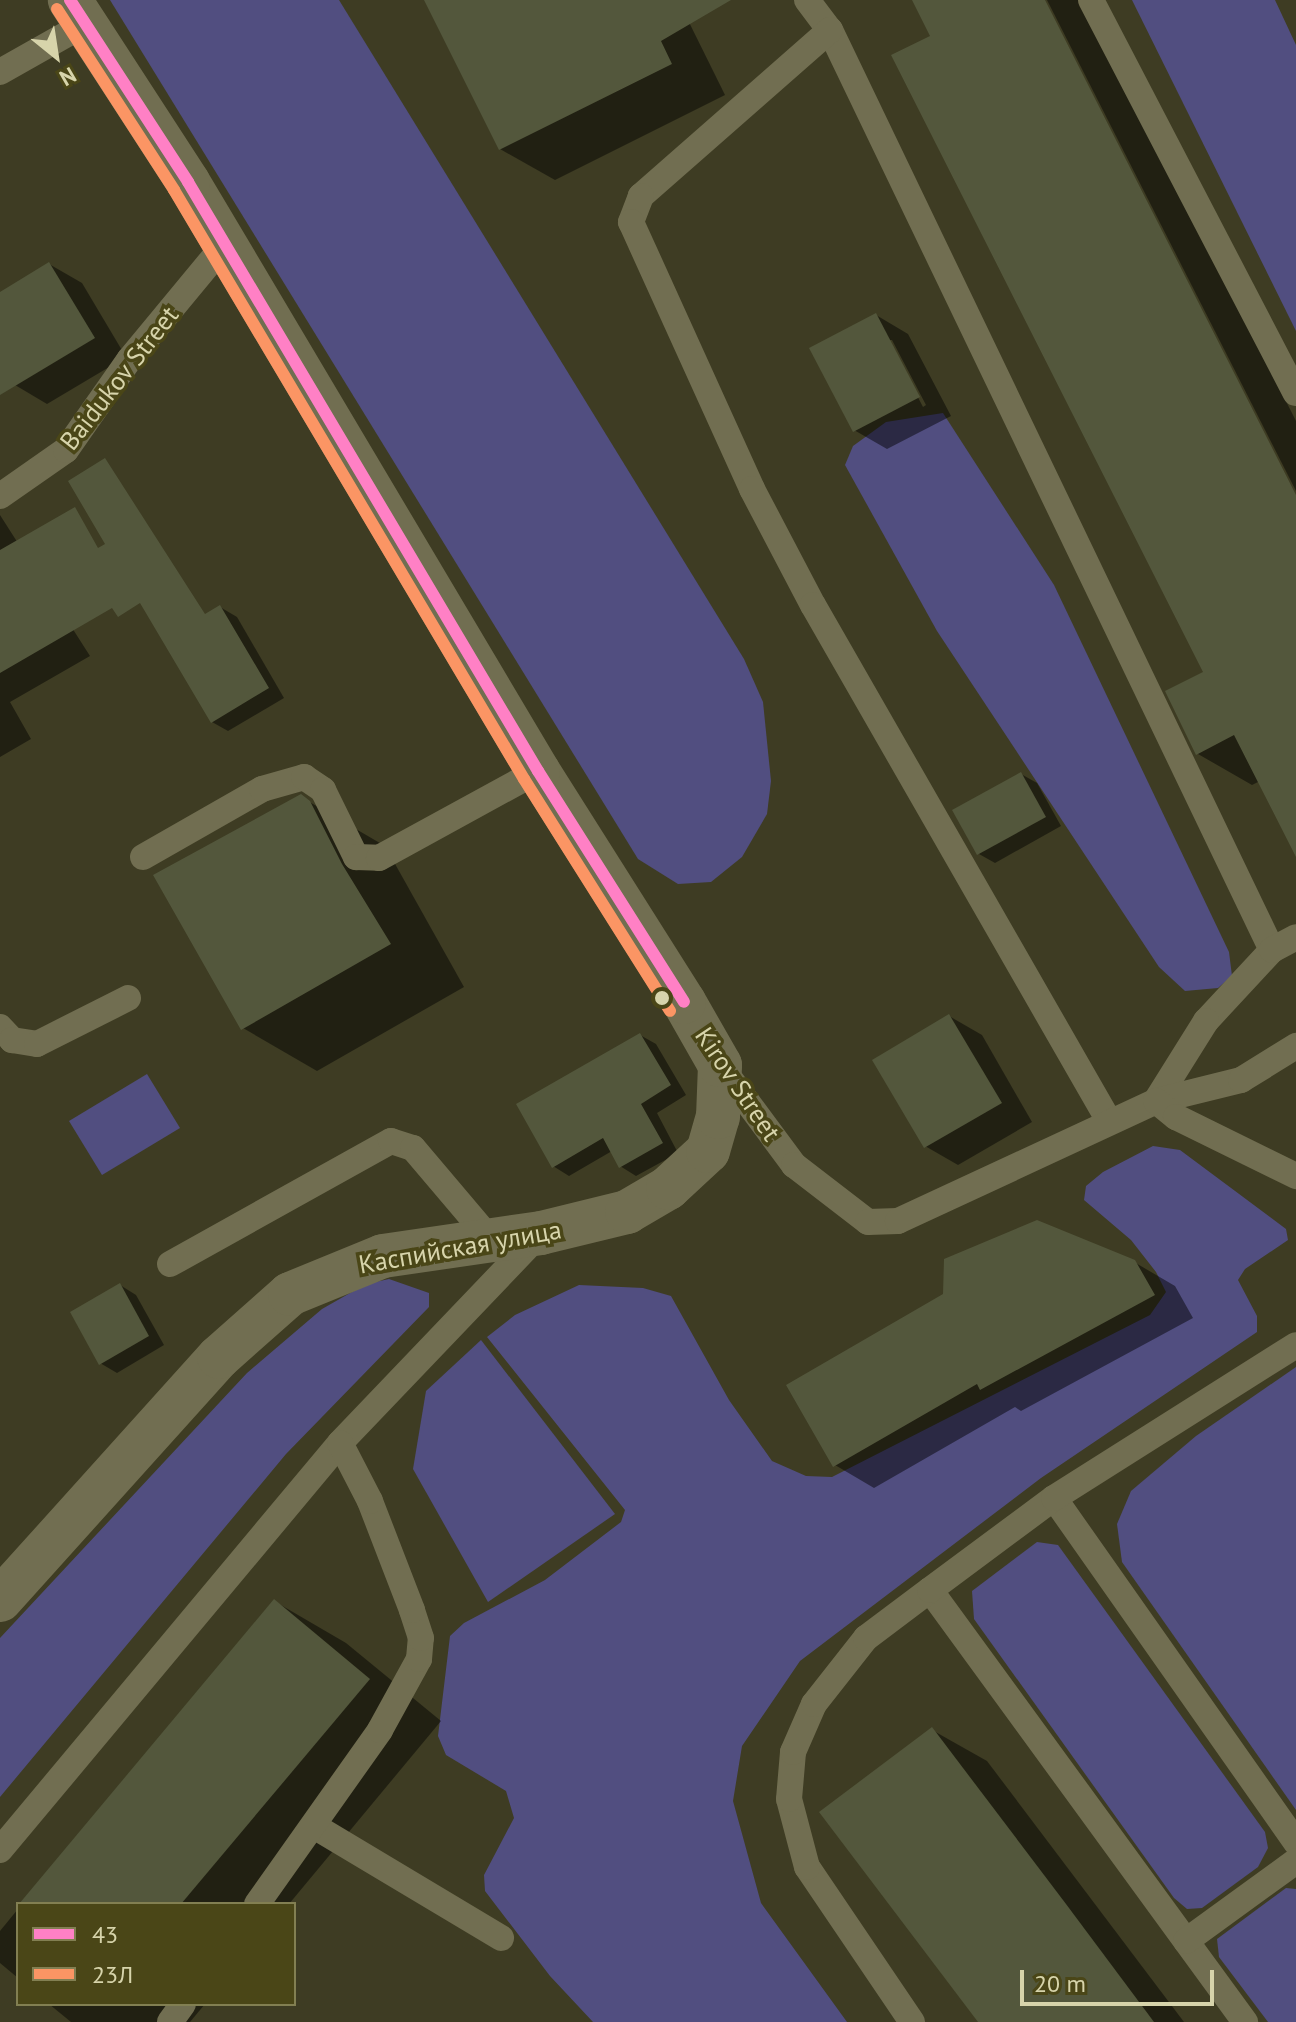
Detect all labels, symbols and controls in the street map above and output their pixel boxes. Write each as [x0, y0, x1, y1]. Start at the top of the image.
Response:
north arrow [16, 16, 96, 96]
text: N [55, 61, 81, 93]
street label: Baidukov Street [53, 300, 185, 456]
unlabelled marker [654, 990, 670, 1006]
street label: Kirov Street [688, 1021, 788, 1147]
street label: Каспийская улица [356, 1214, 564, 1280]
legend [16, 1902, 296, 2006]
text: 43 [92, 1919, 118, 1950]
scale bar [1024, 1954, 1218, 2004]
text: 23Л [92, 1959, 133, 1990]
text: 20 m [1034, 1968, 1086, 1999]

